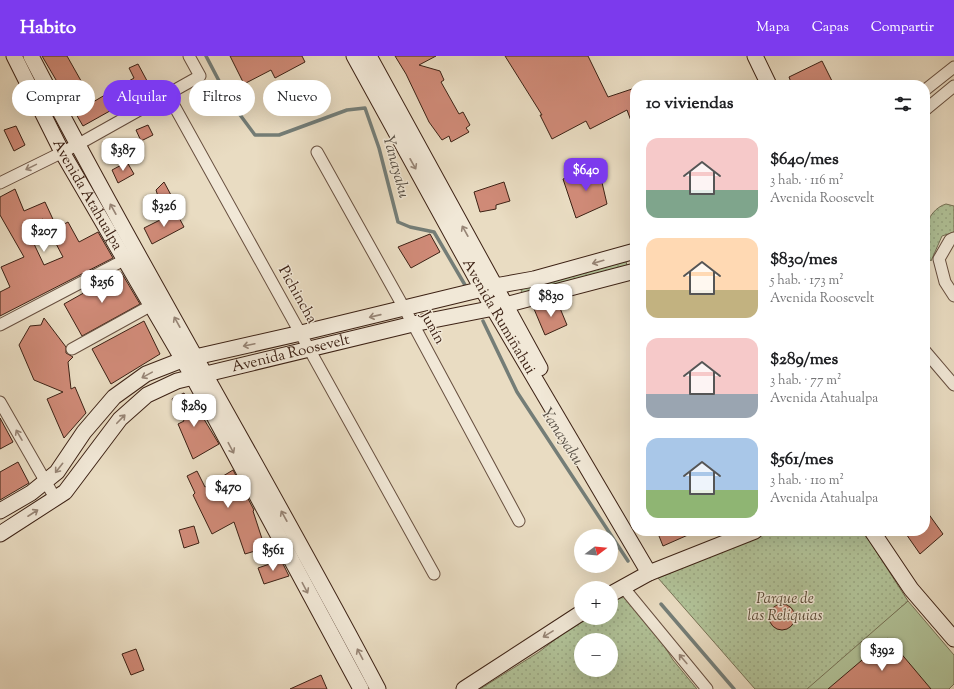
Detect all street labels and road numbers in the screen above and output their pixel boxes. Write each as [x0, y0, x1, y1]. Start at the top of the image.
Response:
street label: Avenida Atahualpa [47, 136, 128, 254]
street label: Avenida Rumiñahui [457, 255, 540, 378]
street label: Pichincha [272, 262, 322, 328]
street label: Junín [414, 307, 450, 349]
street label: Avenida Roosevelt [230, 329, 352, 378]

